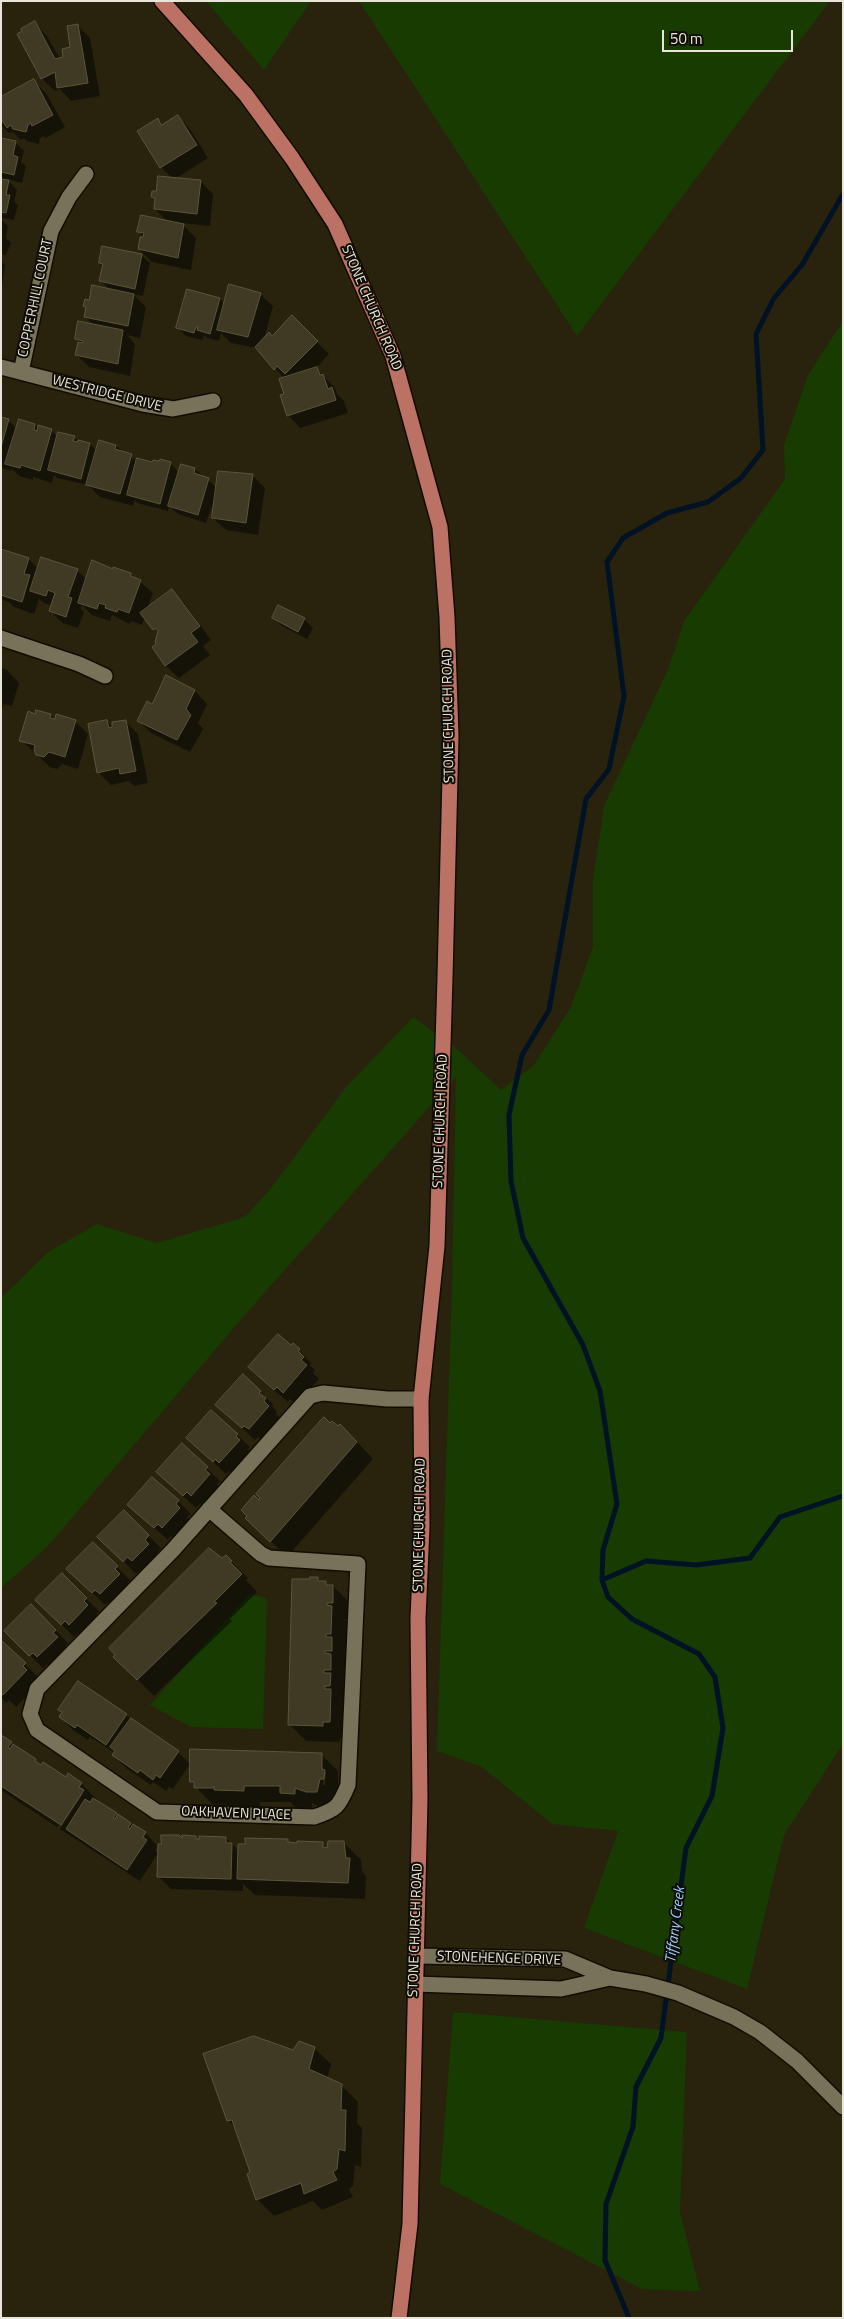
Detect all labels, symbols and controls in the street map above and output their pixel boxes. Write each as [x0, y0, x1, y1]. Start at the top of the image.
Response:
scale bar [664, 20, 795, 52]
text: 50 m [670, 27, 703, 50]
street label: COPPERHILL COURT [15, 237, 57, 359]
street label: STONE CHURCH ROAD [337, 243, 405, 373]
street label: WESTRIDGE DRIVE [50, 372, 164, 416]
street label: STONE CHURCH ROAD [439, 649, 459, 783]
street label: STONE CHURCH ROAD [430, 1054, 452, 1188]
street label: STONE CHURCH ROAD [410, 1458, 430, 1592]
street label: OAKHAVEN PLACE [181, 1804, 291, 1824]
street label: STONE CHURCH ROAD [405, 1863, 427, 1997]
water label: Tiffany Creek [662, 1886, 690, 1964]
street label: STONEHENGE DRIVE [437, 1948, 561, 1970]

